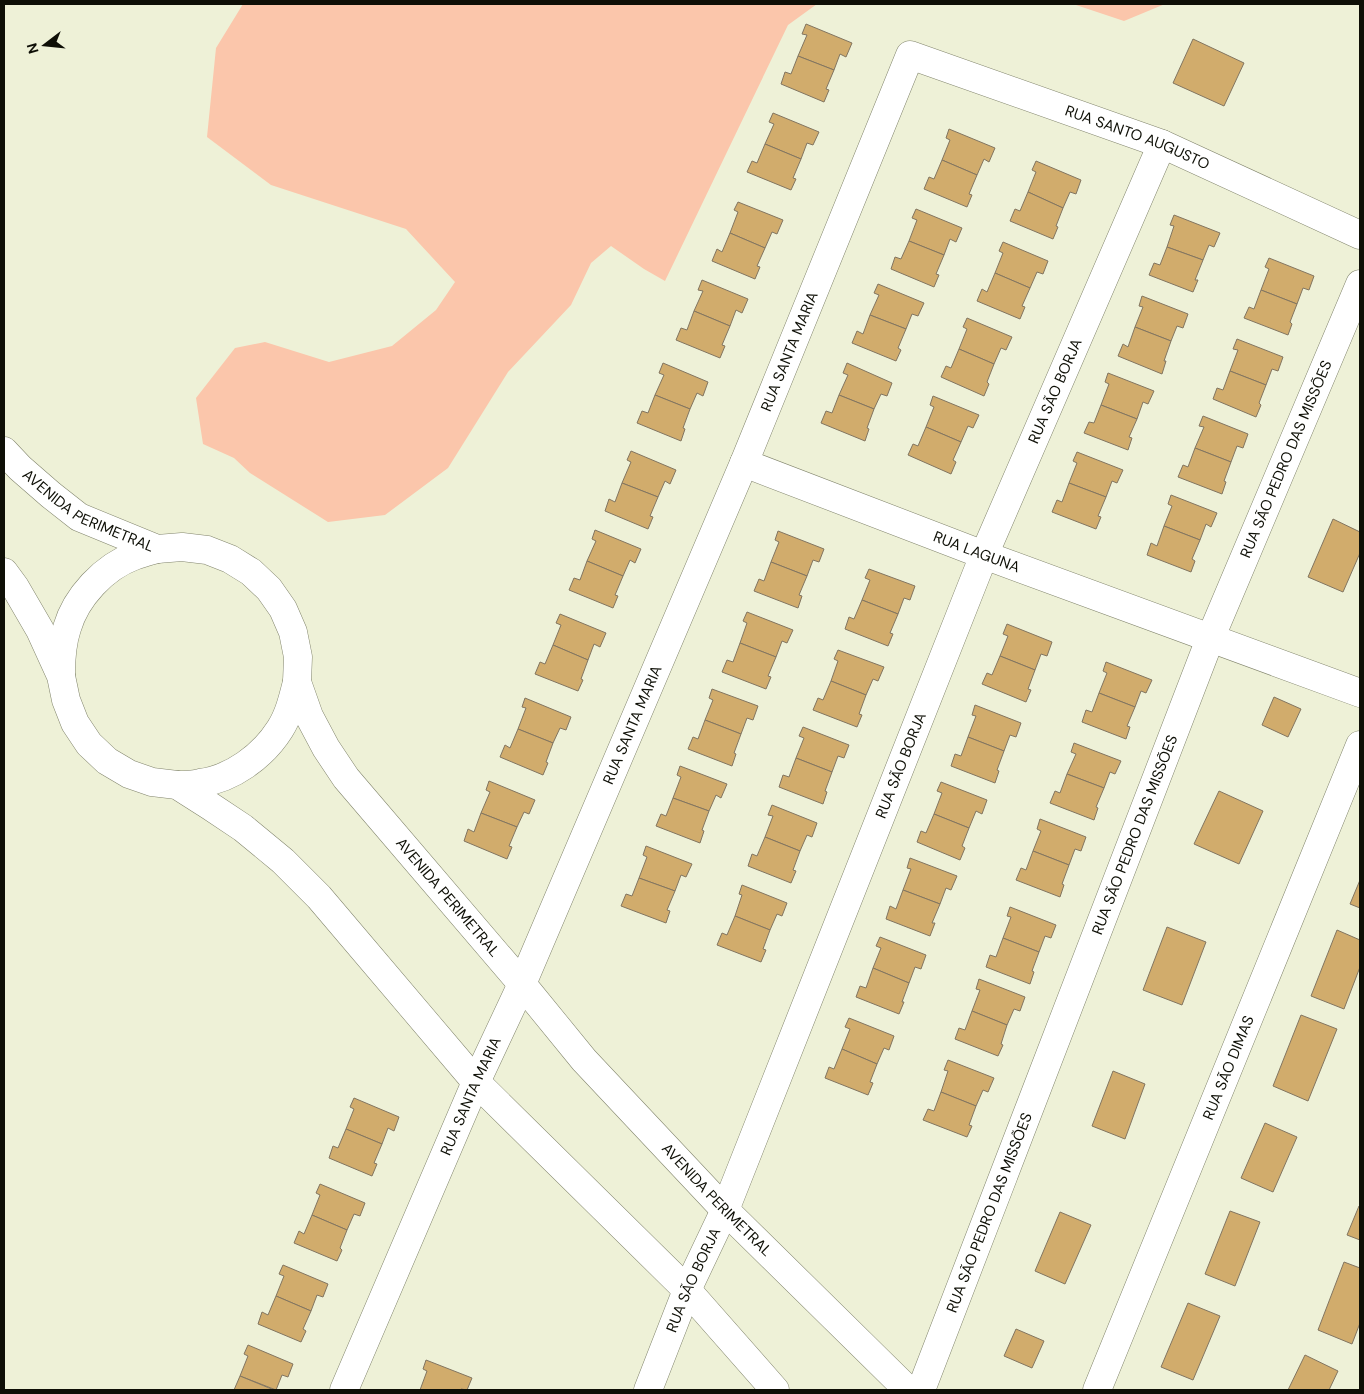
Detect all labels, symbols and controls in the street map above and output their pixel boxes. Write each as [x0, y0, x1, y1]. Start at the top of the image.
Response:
north arrow [20, 20, 70, 70]
text: N [22, 41, 43, 56]
street label: RUA SANTO AUGUSTO [1062, 101, 1213, 174]
street label: RUA SANTA MARIA [756, 289, 823, 414]
street label: RUA SÃO BORJA [1023, 335, 1087, 447]
street label: RUA SÃO PEDRO DAS MISSÕES [1235, 357, 1337, 561]
street label: AVENIDA PERIMETRAL [18, 465, 157, 557]
street label: RUA LAGUNA [930, 526, 1023, 577]
street label: RUA SANTA MARIA [598, 662, 667, 787]
street label: RUA SÃO BORJA [871, 709, 931, 821]
street label: RUA SÃO PEDRO DAS MISSÕES [1087, 732, 1182, 938]
street label: AVENIDA PERIMETRAL [391, 834, 504, 961]
street label: RUA SÃO DIMAS [1198, 1012, 1259, 1123]
street label: RUA SANTA MARIA [436, 1034, 506, 1158]
street label: RUA SÃO PEDRO DAS MISSÕES [942, 1110, 1037, 1316]
street label: AVENIDA PERIMETRAL [657, 1139, 776, 1261]
street label: RUA SÃO BORJA [661, 1224, 725, 1335]

